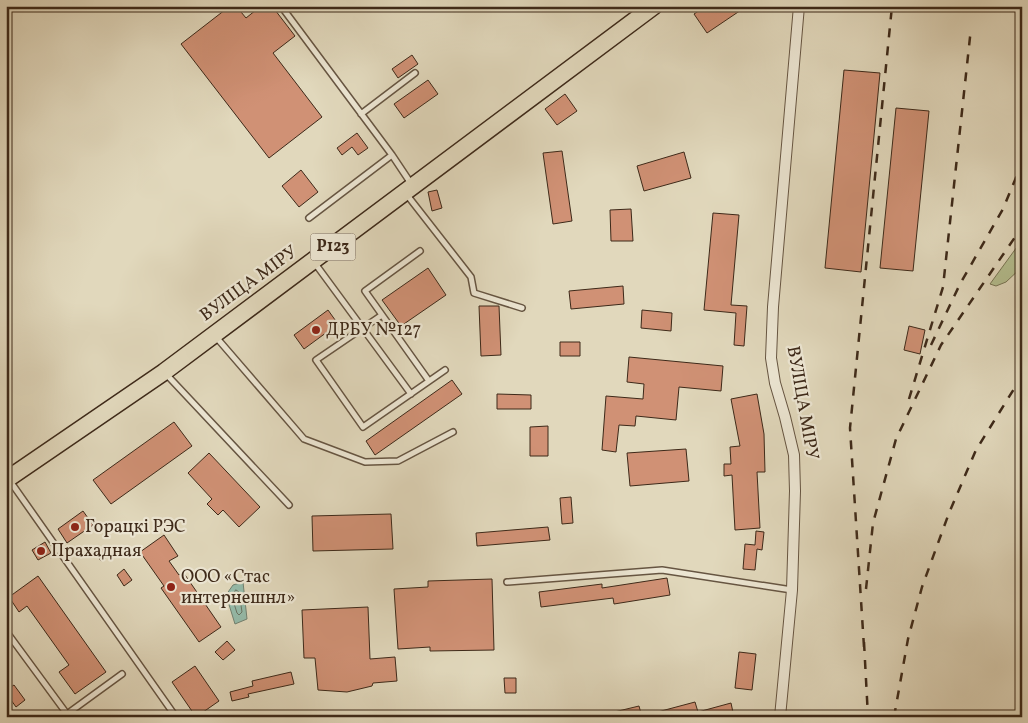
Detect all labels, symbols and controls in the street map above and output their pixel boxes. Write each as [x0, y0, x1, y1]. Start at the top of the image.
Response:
road number: Р123 [310, 233, 356, 260]
street label: ВУЛІЦА МІРУ [195, 240, 303, 328]
place label: ДРБУ №127 [326, 318, 421, 343]
marker: ДРБУ №127 [310, 324, 322, 336]
street label: ВУЛІЦА МІРУ [780, 344, 824, 462]
place label: Горацкі РЭС [85, 515, 186, 540]
marker: Горацкі РЭС [69, 521, 81, 533]
place label: Прахадная [51, 539, 141, 564]
marker: Прахадная [35, 545, 47, 557]
place label: ООО «Стас интернешнл» [181, 565, 295, 611]
marker: ООО «Стас интернешнл» [165, 581, 177, 593]

